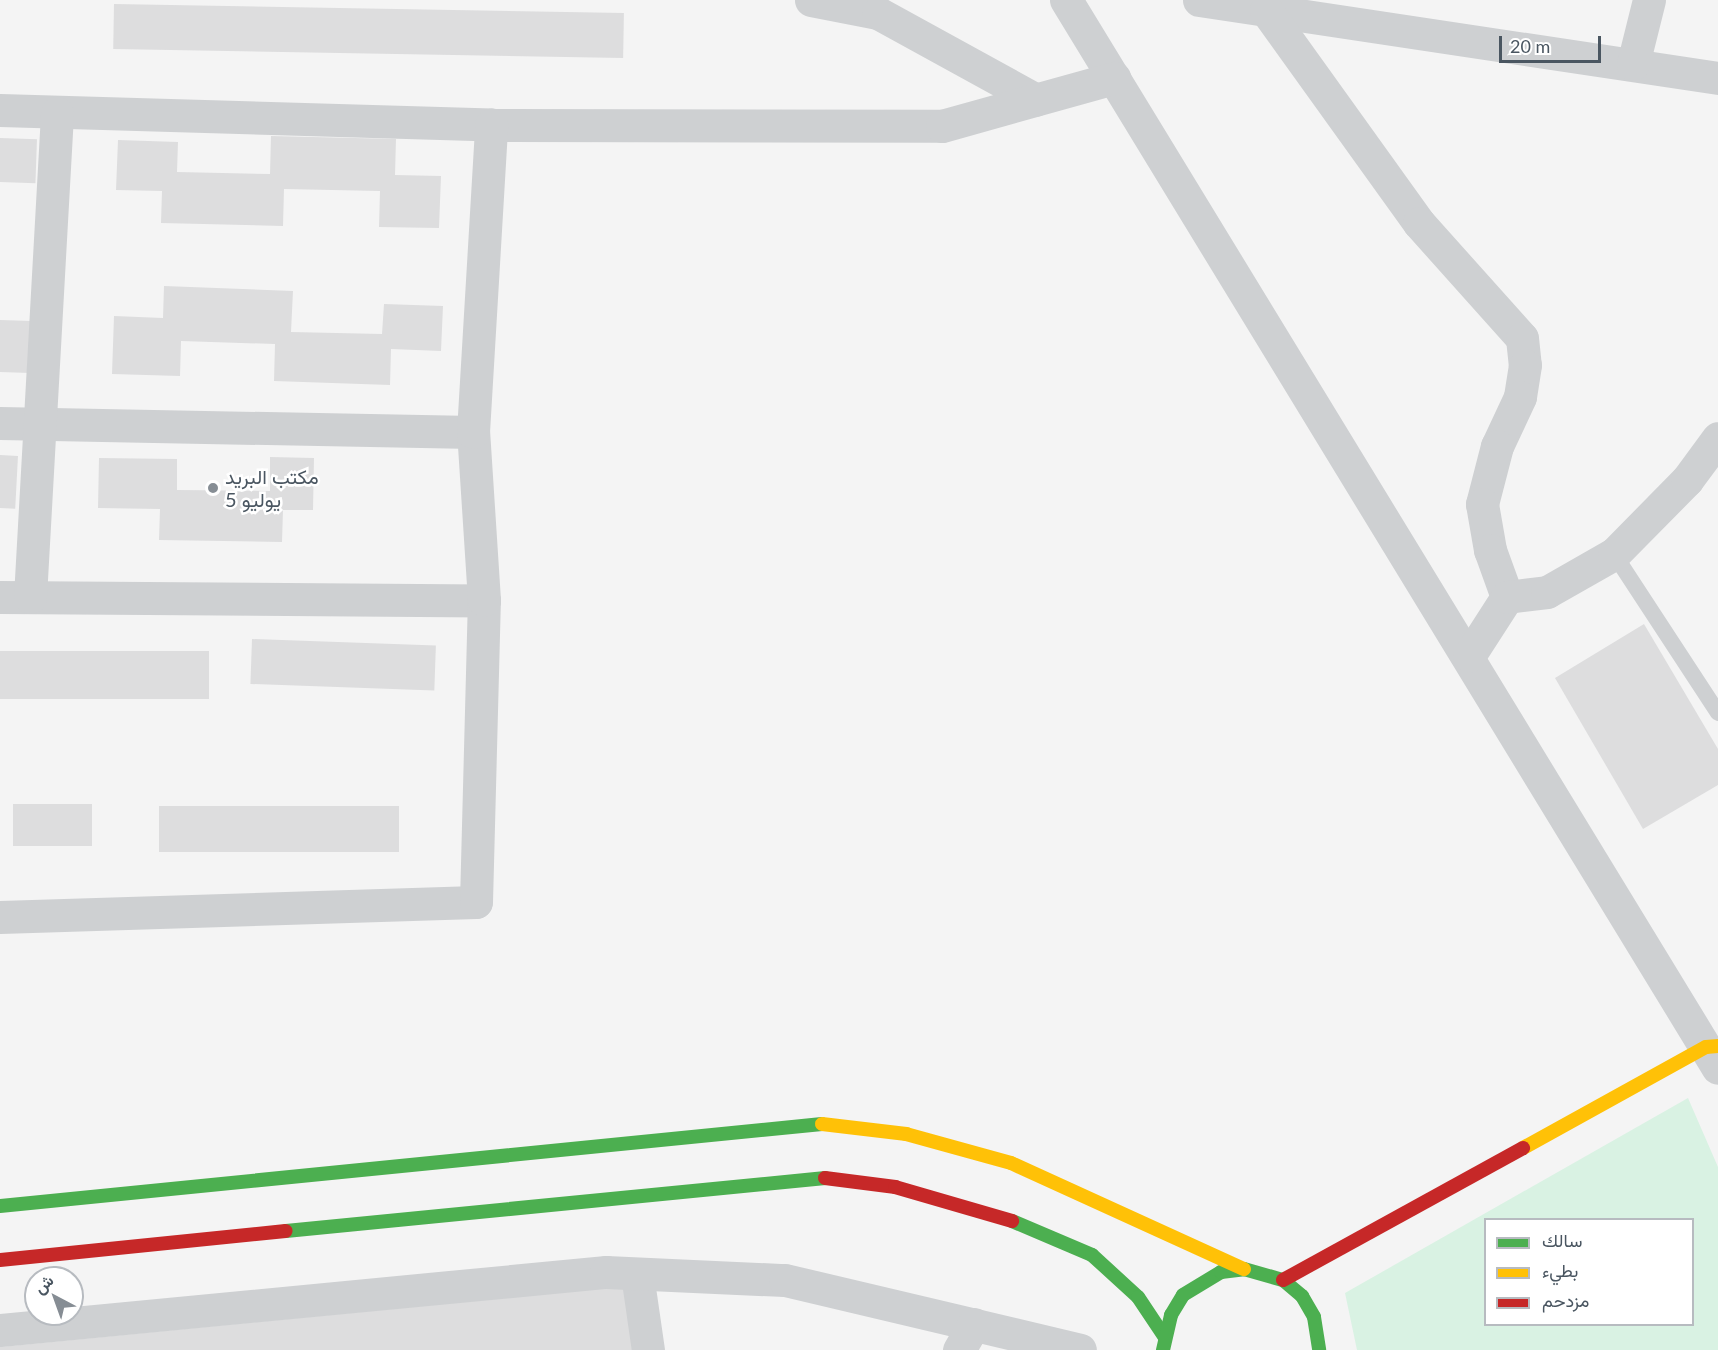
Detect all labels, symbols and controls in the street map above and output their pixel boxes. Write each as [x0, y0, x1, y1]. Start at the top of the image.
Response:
scale bar [1502, 24, 1604, 62]
text: 20 m [1510, 35, 1550, 57]
place label: مكتب البريد 5 يوليو [225, 464, 319, 511]
marker: مكتب البريد 5 يوليو [206, 481, 220, 495]
legend [1484, 1218, 1694, 1326]
text: سالك [1542, 1229, 1582, 1251]
text: بطيء [1542, 1259, 1578, 1281]
north arrow [24, 1266, 84, 1326]
text: ش [30, 1270, 57, 1297]
text: مزدحم [1542, 1289, 1589, 1311]

